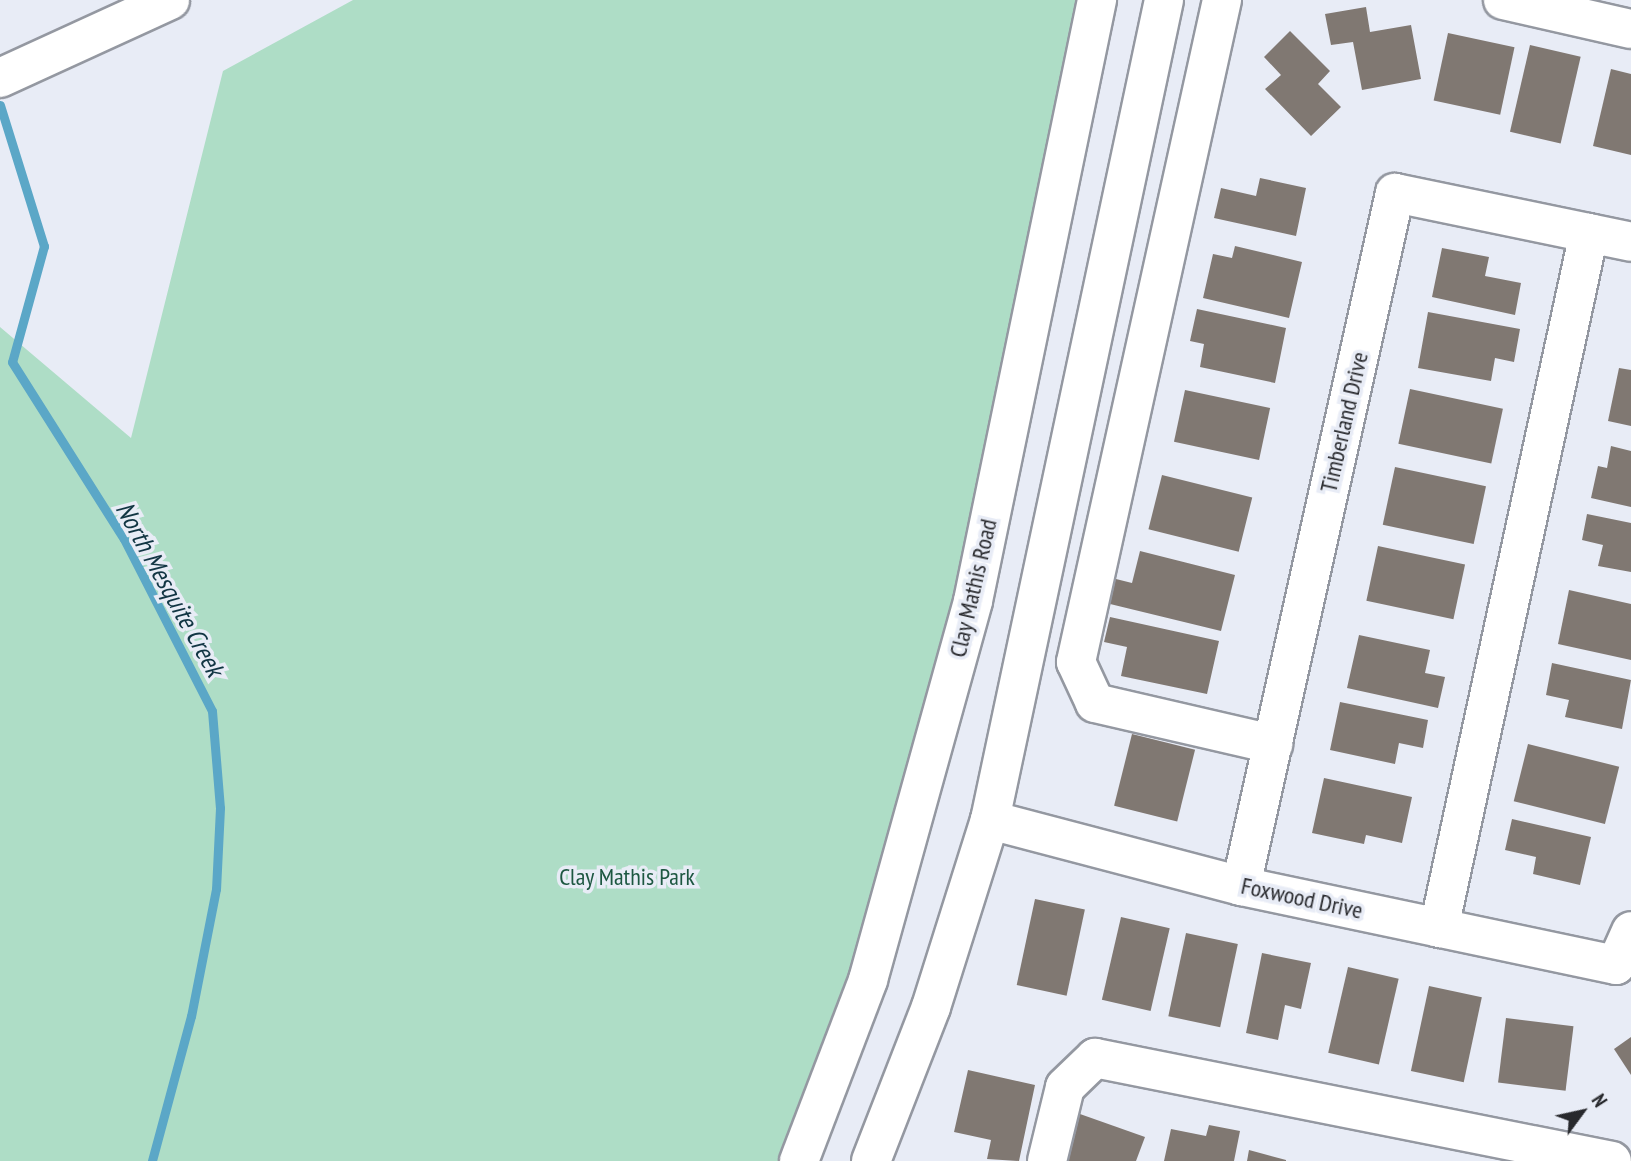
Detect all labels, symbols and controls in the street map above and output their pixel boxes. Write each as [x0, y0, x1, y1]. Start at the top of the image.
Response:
street label: Timberland Drive [1314, 349, 1374, 495]
water label: North Mesquite Creek [109, 496, 231, 682]
street label: Clay Mathis Road [943, 516, 1003, 660]
park label: Clay Mathis Park [559, 863, 695, 891]
street label: Foxwood Drive [1239, 871, 1365, 925]
north arrow [1547, 1077, 1617, 1147]
text: N [1587, 1090, 1612, 1111]

